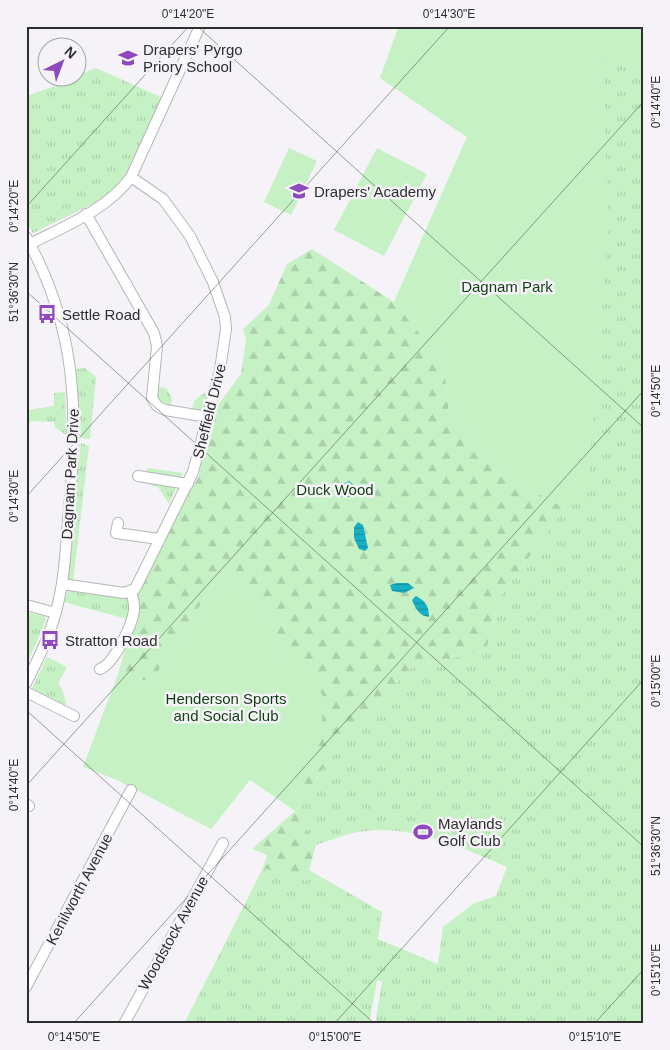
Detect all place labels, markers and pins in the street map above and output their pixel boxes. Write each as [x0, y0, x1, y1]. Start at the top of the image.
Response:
place label: Drapers' Pyrgo Priory School [143, 41, 243, 75]
school or university icon: Drapers' Pyrgo Priory School [117, 47, 139, 69]
school or university icon: Drapers' Academy [288, 180, 310, 202]
place label: Drapers' Academy [314, 183, 437, 200]
bus stop icon: Settle Road [36, 303, 58, 325]
place label: Settle Road [62, 306, 140, 323]
bus stop icon: Stratton Road [39, 629, 61, 651]
place label: Stratton Road [65, 632, 158, 649]
place label: Maylands Golf Club [438, 815, 502, 849]
sports icon: Maylands Golf Club [412, 821, 434, 843]

